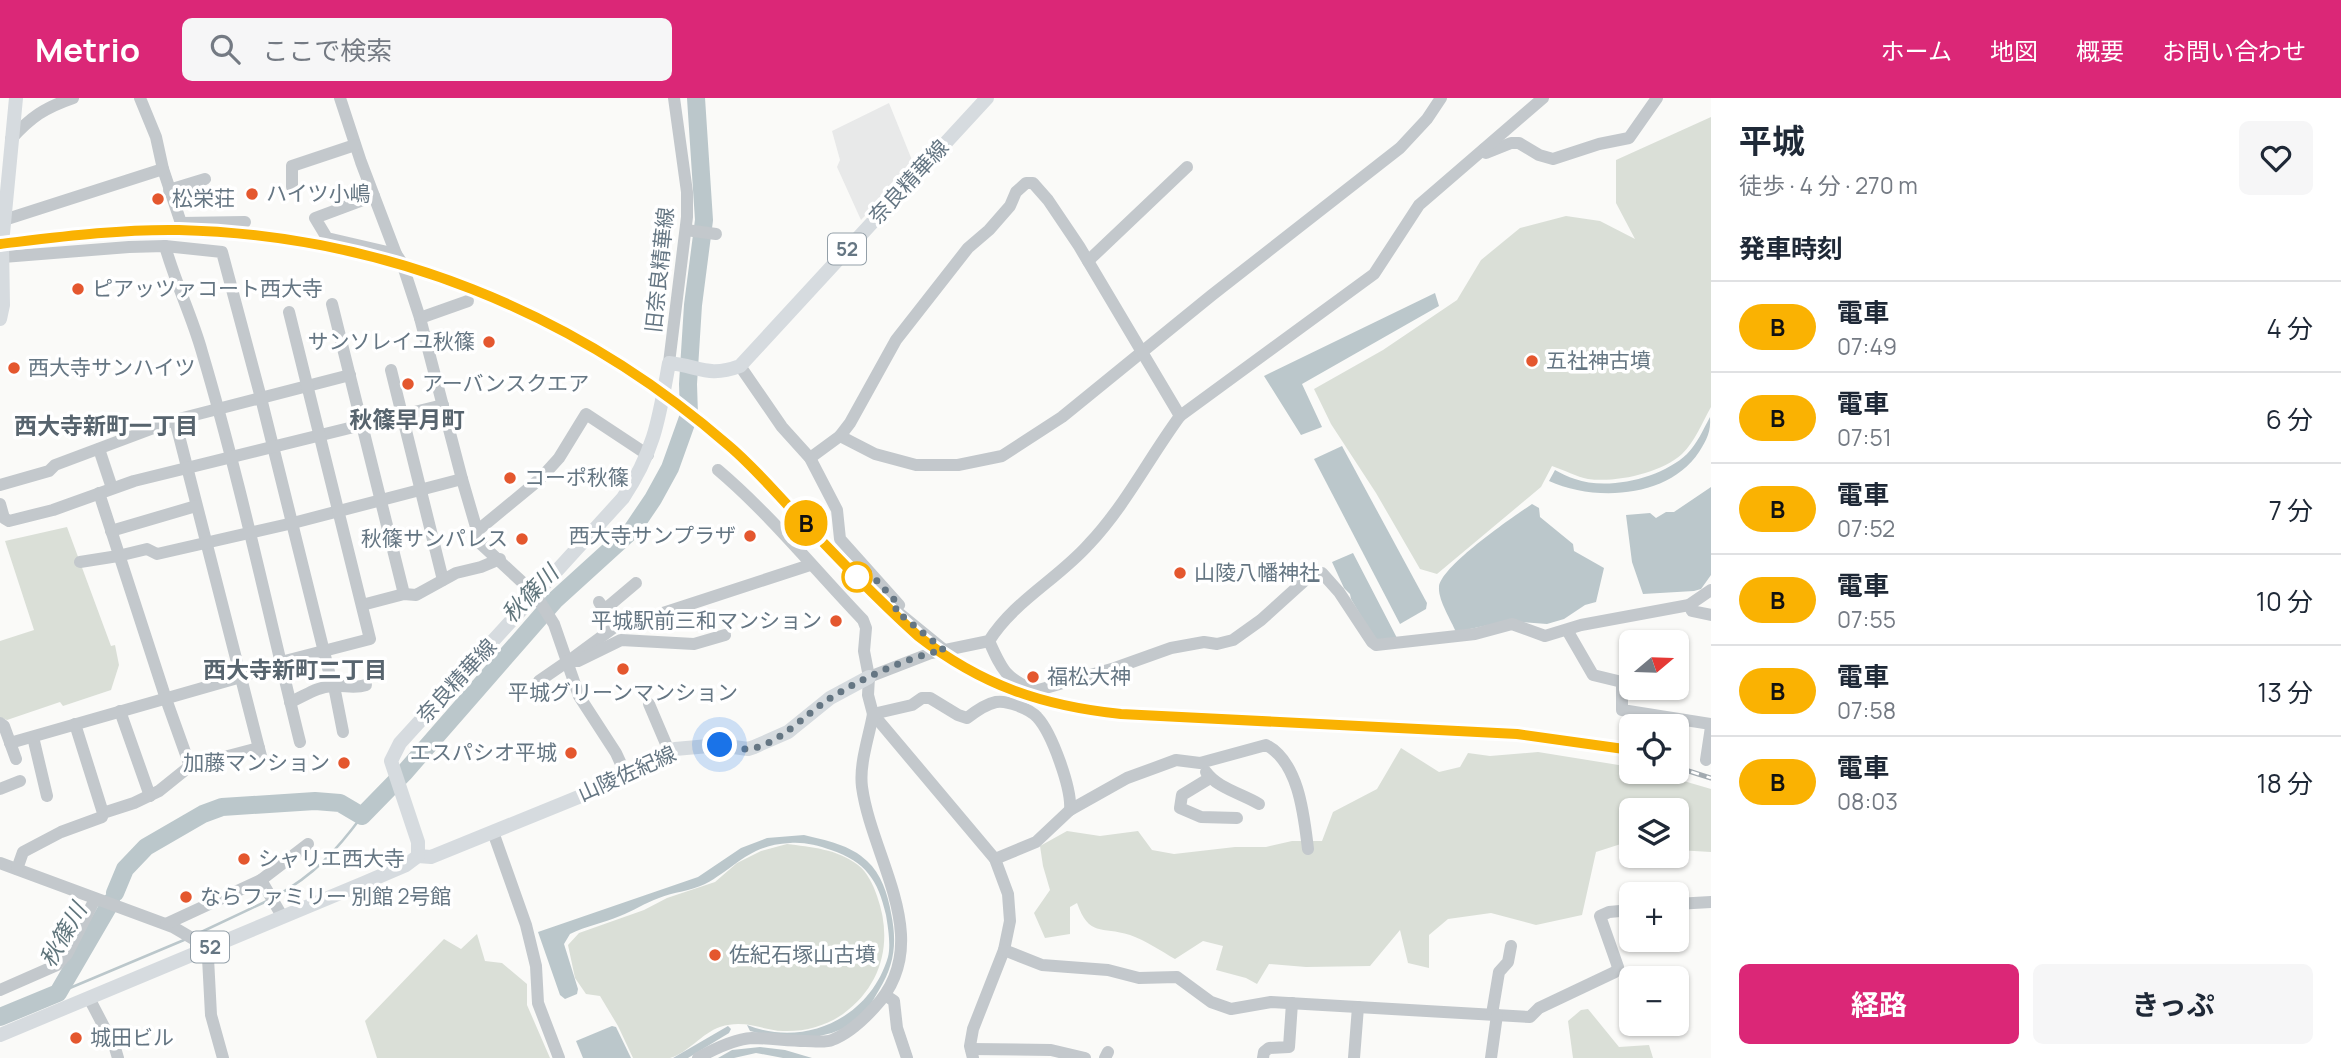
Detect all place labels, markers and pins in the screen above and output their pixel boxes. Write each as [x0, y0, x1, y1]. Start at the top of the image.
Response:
place label: ハイツ小嶋 [266, 179, 371, 207]
place label: 松栄荘 [172, 184, 235, 212]
marker: ハイツ小嶋 [244, 186, 260, 202]
marker: 松栄荘 [150, 191, 166, 207]
place label: ピアッツァコート西大寺 [92, 274, 323, 302]
marker: ピアッツァコート西大寺 [70, 281, 86, 297]
place label: サンソレイユ秋篠 [307, 327, 475, 355]
marker: サンソレイユ秋篠 [481, 334, 497, 350]
place label: 五社神古墳 [1546, 346, 1651, 374]
place label: 西大寺サンハイツ [28, 353, 196, 381]
marker: 五社神古墳 [1524, 353, 1540, 369]
marker: 西大寺サンハイツ [6, 360, 22, 376]
place label: アーバンスクエア [422, 369, 589, 397]
marker: アーバンスクエア [400, 376, 416, 392]
place label: コーポ秋篠 [524, 463, 629, 491]
marker: コーポ秋篠 [502, 470, 518, 486]
place label: 西大寺サンプラザ [569, 521, 736, 549]
place label: 秋篠サンパレス [361, 524, 508, 552]
marker: 西大寺サンプラザ [742, 528, 758, 544]
marker: 秋篠サンパレス [514, 531, 530, 547]
place label: 山陵八幡神社 [1194, 558, 1320, 586]
unlabelled marker [842, 562, 872, 592]
marker: 山陵八幡神社 [1172, 565, 1188, 581]
place label: 平城駅前三和マンション [591, 606, 822, 634]
marker: 平城駅前三和マンション [828, 613, 844, 629]
marker: 平城グリーンマンション [615, 661, 631, 677]
place label: 福松大神 [1047, 662, 1131, 690]
marker: 福松大神 [1025, 669, 1041, 685]
place label: 平城グリーンマンション [508, 678, 738, 706]
place label: エスパシオ平城 [410, 738, 557, 766]
marker: エスパシオ平城 [563, 745, 579, 761]
place label: 加藤マンション [183, 748, 330, 776]
marker: 加藤マンション [336, 755, 352, 771]
place label: シャリエ西大寺 [258, 844, 405, 872]
marker: シャリエ西大寺 [236, 851, 252, 867]
place label: ならファミリー 別館 2号館 [200, 882, 451, 910]
marker: ならファミリー 別館 2号館 [178, 889, 194, 905]
place label: 佐紀石塚山古墳 [729, 940, 876, 968]
marker: 佐紀石塚山古墳 [707, 947, 723, 963]
place label: 城田ビル [90, 1023, 174, 1051]
marker: 城田ビル [68, 1030, 84, 1046]

